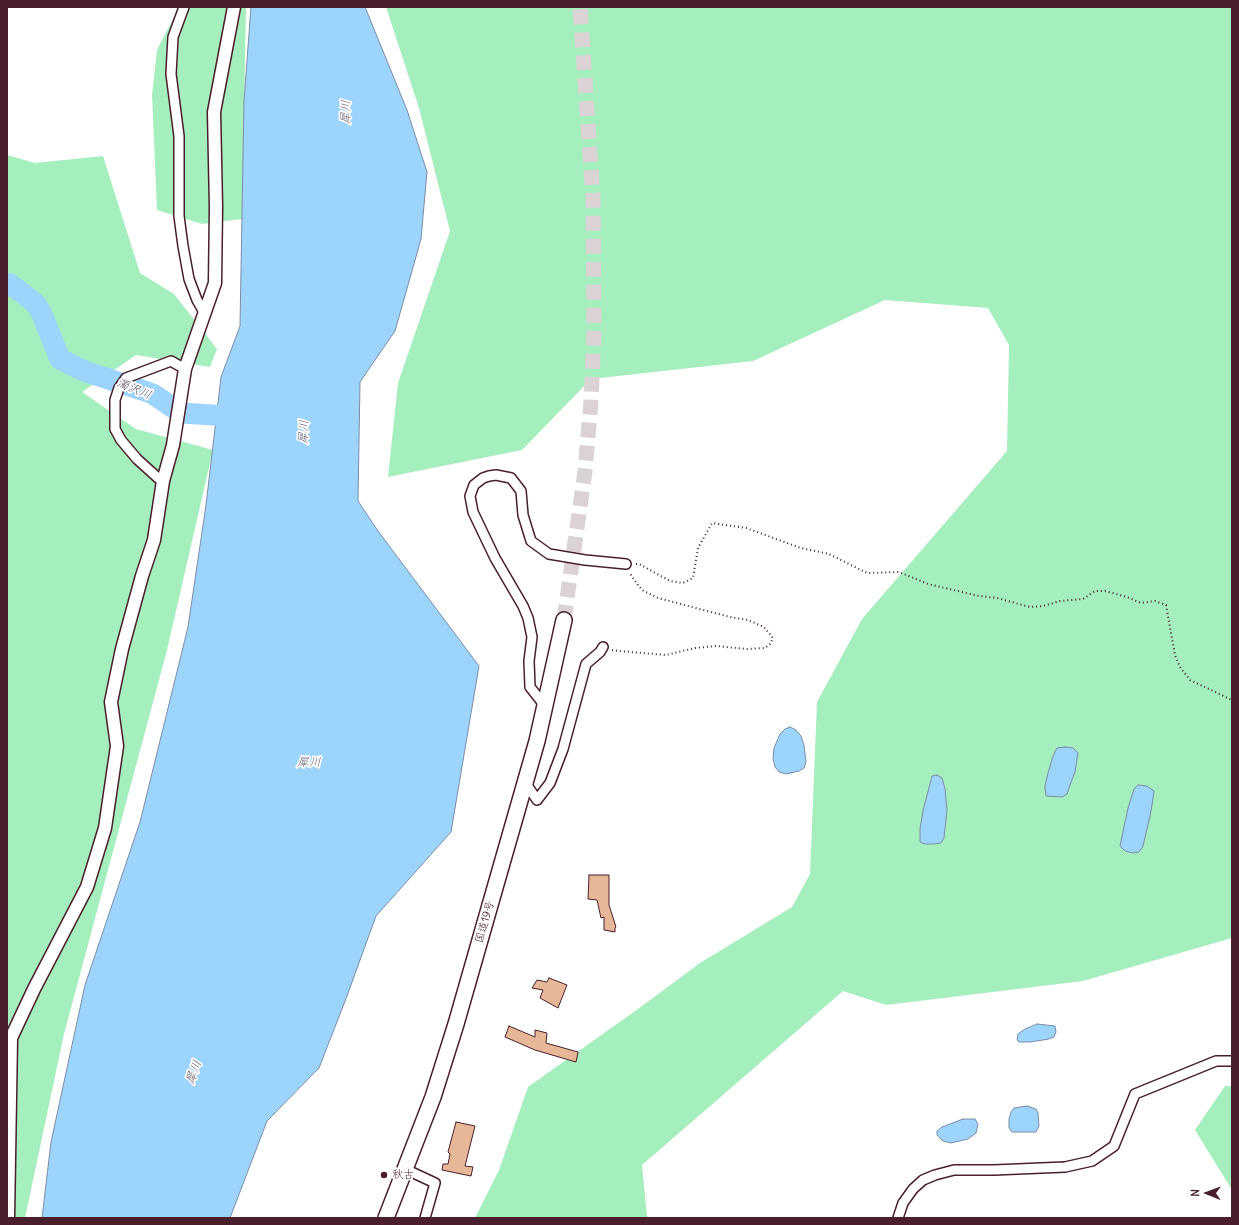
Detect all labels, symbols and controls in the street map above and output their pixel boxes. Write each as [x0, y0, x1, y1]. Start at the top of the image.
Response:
water label: 犀川 [339, 100, 353, 124]
water label: 濁沢川 [115, 376, 153, 402]
water label: 犀川 [296, 420, 312, 444]
water label: 犀川 [297, 756, 321, 770]
street label: 国道19号 [473, 899, 497, 945]
water label: 犀川 [183, 1058, 205, 1086]
place label: 秋古 [392, 1168, 414, 1182]
marker: 秋古 [379, 1170, 389, 1180]
north arrow [1187, 1173, 1227, 1213]
text: N [1188, 1189, 1202, 1197]

